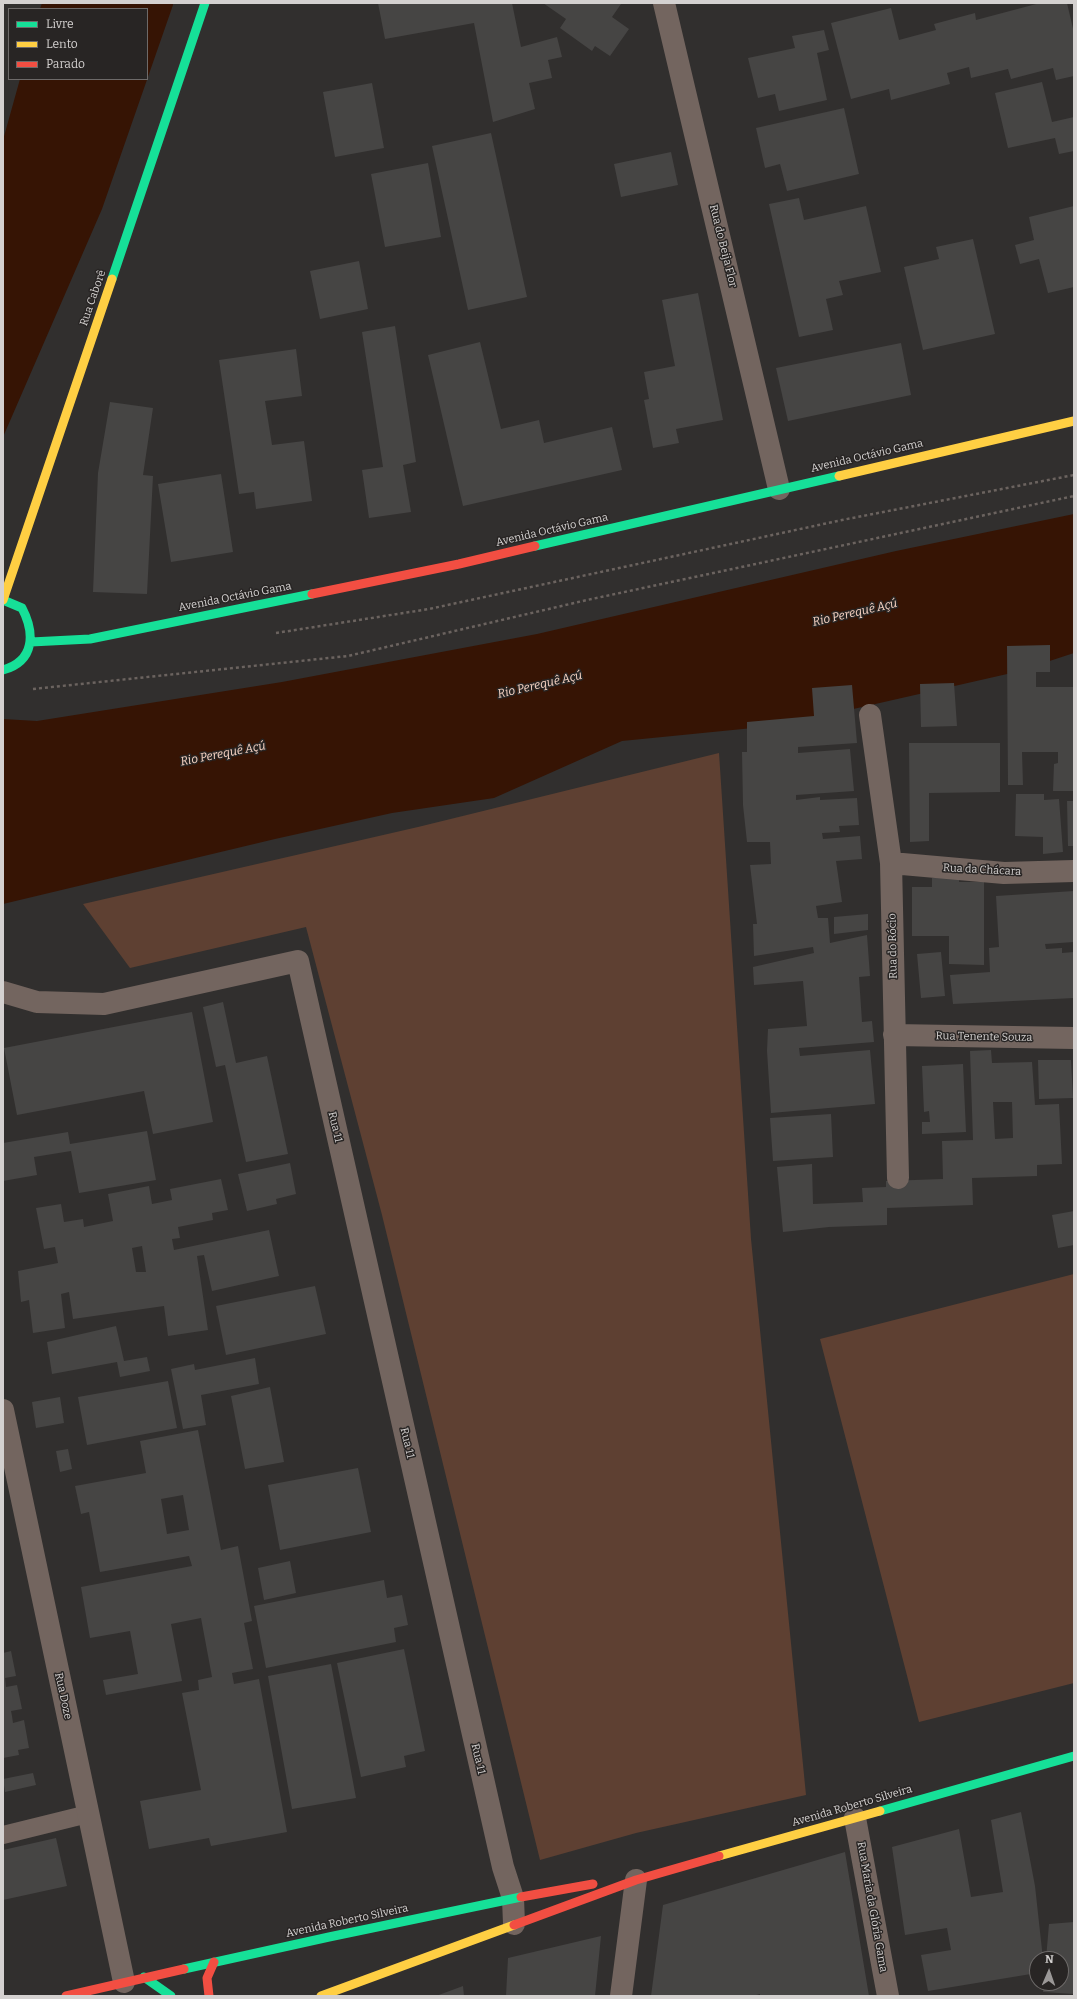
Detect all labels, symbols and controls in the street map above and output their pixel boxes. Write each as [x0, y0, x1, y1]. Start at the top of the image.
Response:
legend [8, 8, 148, 80]
text: Livre [46, 17, 74, 31]
text: Lento [46, 37, 78, 51]
text: Parado [46, 57, 85, 71]
street label: Rua do Beija Flor [706, 203, 740, 289]
street label: Rua Caborê [77, 268, 109, 328]
street label: Avenida Octávio Gama [810, 437, 924, 475]
street label: Avenida Octávio Gama [495, 511, 609, 549]
street label: Avenida Octávio Gama [177, 580, 293, 614]
water label: Rio Perequê Açú [811, 596, 899, 630]
water label: Rio Perequê Açú [496, 668, 584, 702]
water label: Rio Perequê Açú [179, 739, 267, 769]
street label: Rua da Chácara [943, 861, 1021, 879]
street label: Rua do Rócio [886, 913, 900, 979]
street label: Rua Tenente Souza [935, 1030, 1033, 1044]
street label: Rua 11 [325, 1110, 345, 1144]
street label: Rua 11 [397, 1426, 417, 1460]
street label: Rua Doze [52, 1671, 74, 1721]
street label: Rua 11 [468, 1742, 488, 1776]
street label: Avenida Roberto Silveira [790, 1782, 914, 1830]
street label: Rua Maria da Glória Gama [854, 1841, 890, 1973]
street label: Avenida Roberto Silveira [285, 1902, 409, 1940]
north arrow [1029, 1951, 1069, 1991]
text: N [1045, 1953, 1054, 1966]

